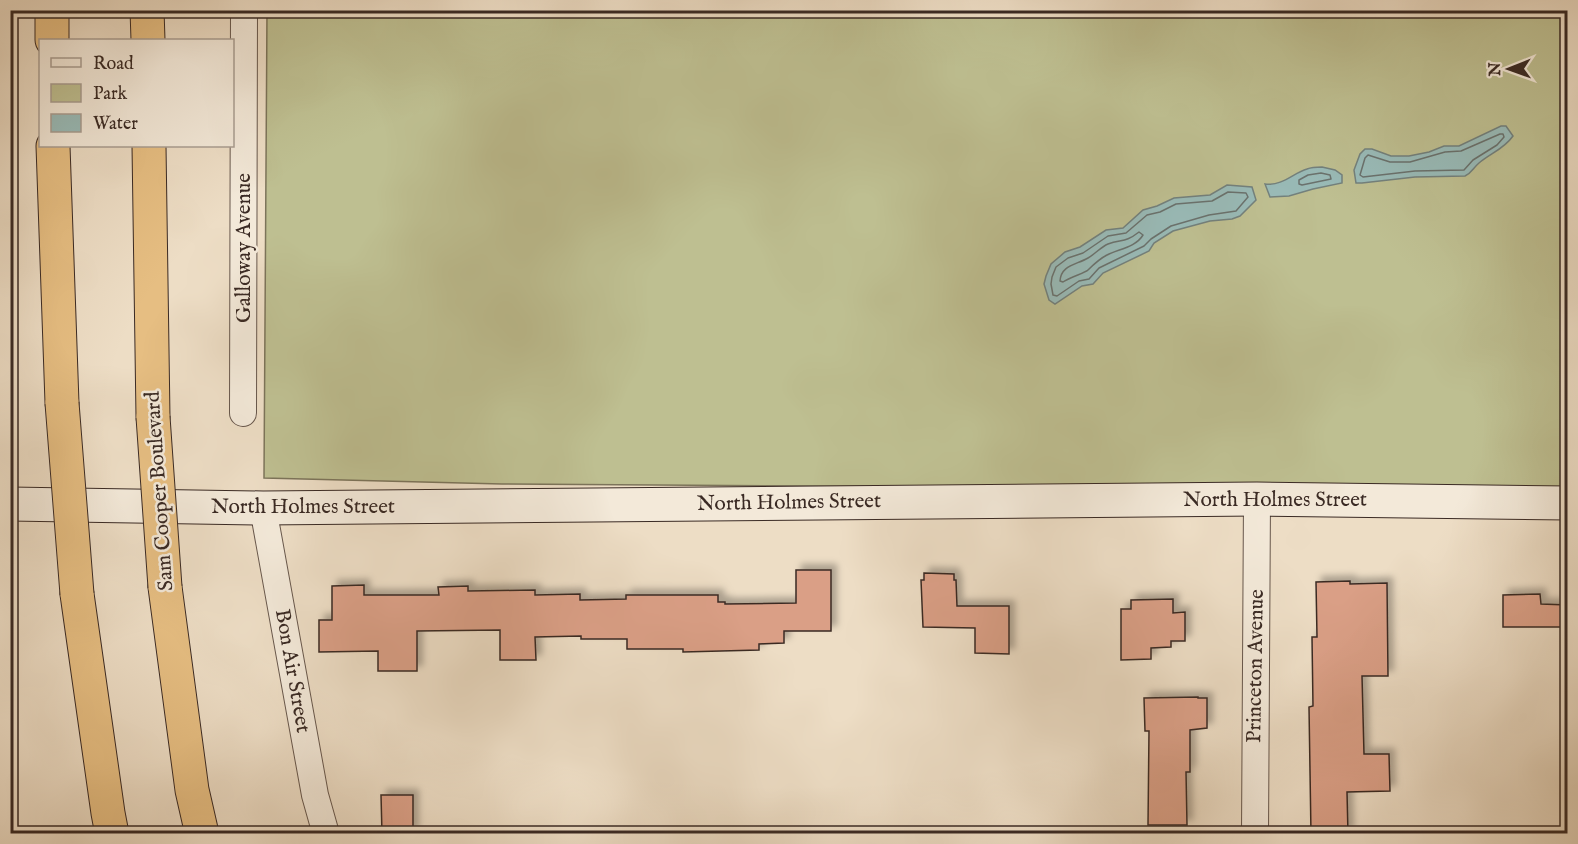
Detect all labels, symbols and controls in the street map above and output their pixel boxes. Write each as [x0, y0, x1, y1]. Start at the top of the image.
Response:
legend [39, 39, 234, 147]
north arrow [1479, 39, 1539, 99]
text: Road [93, 53, 134, 76]
text: N [1486, 62, 1506, 77]
text: Park [93, 83, 128, 106]
text: Water [93, 113, 138, 136]
street label: Galloway Avenue [231, 173, 258, 323]
street label: Sam Cooper Boulevard [139, 389, 180, 592]
street label: North Holmes Street [1183, 487, 1367, 514]
street label: North Holmes Street [697, 488, 881, 518]
street label: North Holmes Street [211, 494, 395, 521]
street label: Princeton Avenue [1241, 589, 1271, 743]
street label: Bon Air Street [268, 607, 316, 735]

